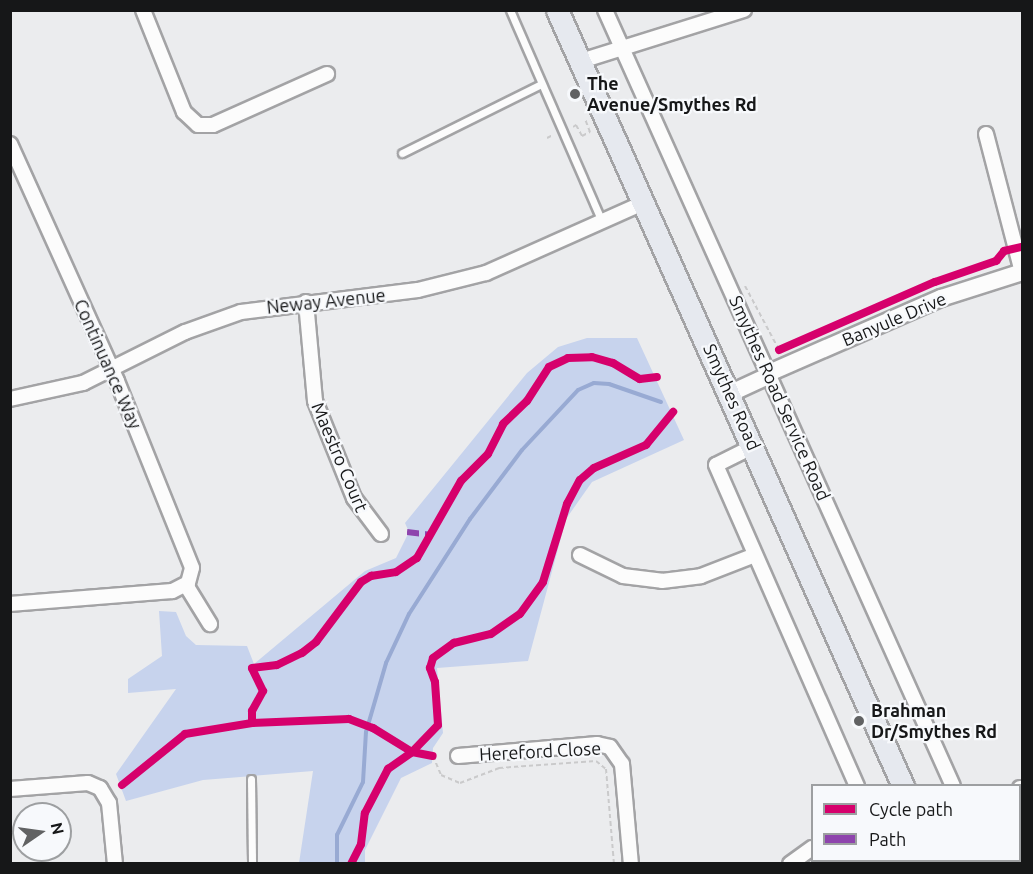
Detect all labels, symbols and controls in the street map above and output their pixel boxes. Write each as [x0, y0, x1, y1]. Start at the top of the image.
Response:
place label: The Avenue/Smythes Rd [587, 73, 757, 116]
marker: The Avenue/Smythes Rd [568, 87, 582, 101]
street label: Neway Avenue [265, 284, 387, 318]
street label: Banyule Drive [839, 287, 949, 351]
street label: Smythes Road Service Road [725, 292, 835, 504]
street label: Continuance Way [70, 296, 146, 432]
street label: Smythes Road [699, 340, 765, 454]
street label: Maestro Court [307, 399, 373, 515]
place label: Brahman Dr/Smythes Rd [871, 700, 997, 742]
marker: Brahman Dr/Smythes Rd [852, 714, 866, 728]
street label: Hereford Close [478, 737, 602, 765]
legend [811, 784, 1021, 862]
text: Cycle path [869, 799, 953, 819]
north arrow [12, 802, 72, 862]
text: N [47, 821, 68, 836]
text: Path [869, 829, 906, 849]

